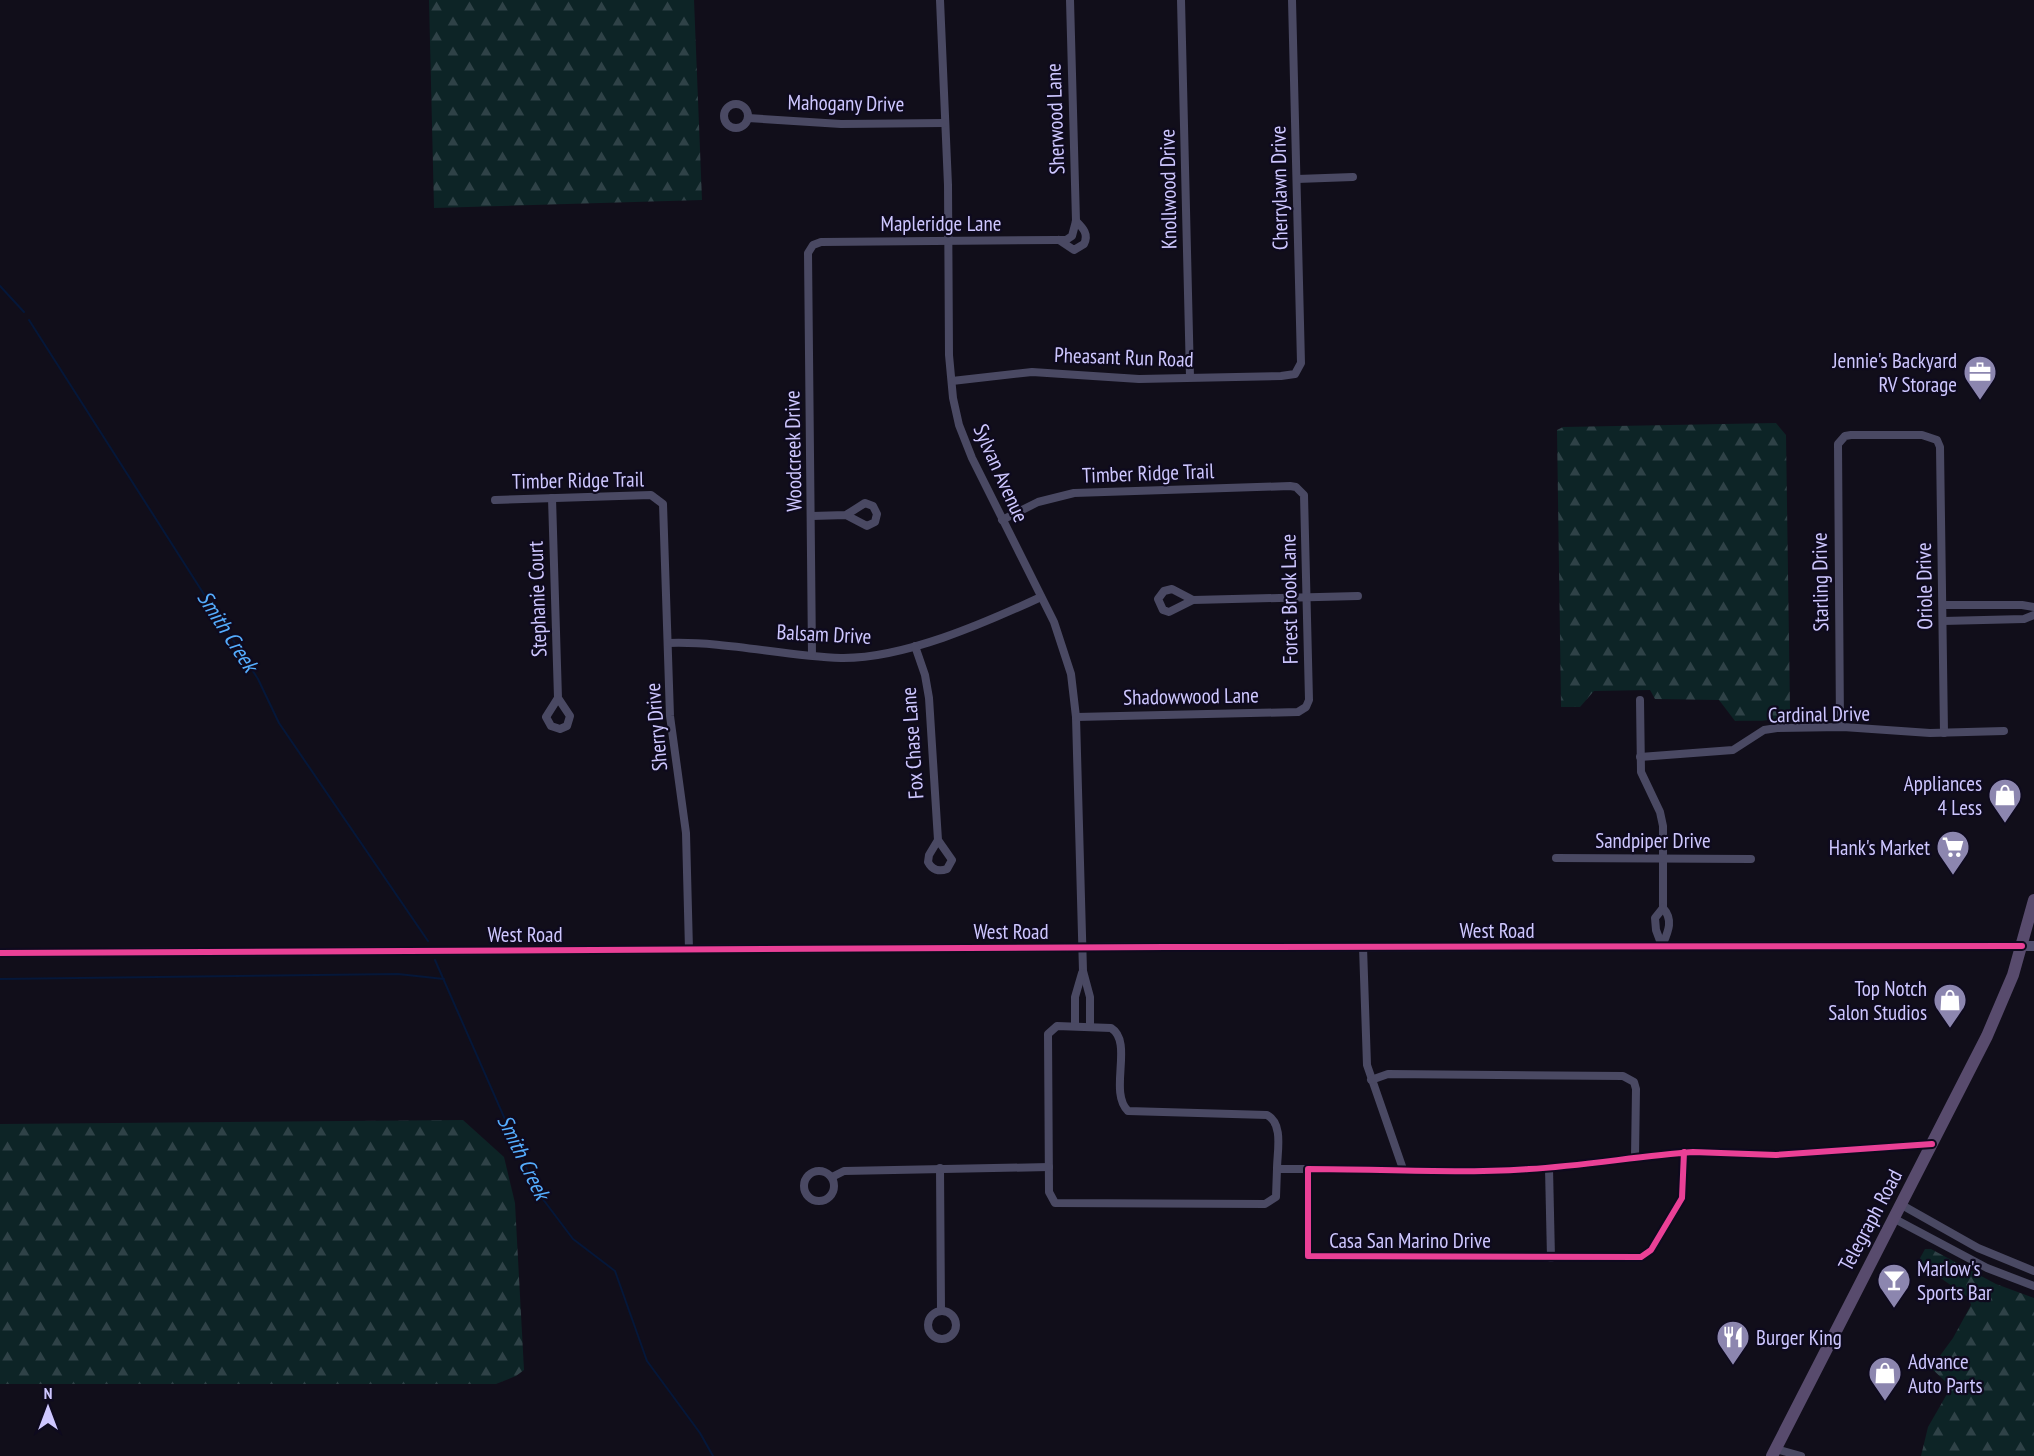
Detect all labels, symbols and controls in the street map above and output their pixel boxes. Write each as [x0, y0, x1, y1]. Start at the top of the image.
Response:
street label: Sherwood Lane [1040, 63, 1070, 175]
street label: Mahogany Drive [787, 88, 905, 118]
street label: Cherrylawn Drive [1264, 126, 1294, 250]
street label: Knollwood Drive [1153, 129, 1183, 249]
street label: Mapleridge Lane [881, 210, 1001, 237]
street label: Pheasant Run Road [1054, 341, 1194, 373]
place label: Jennie's Backyard RV Storage [1832, 347, 1957, 398]
office icon: Jennie's Backyard RV Storage [1962, 354, 1998, 401]
street label: Woodcreek Drive [778, 390, 808, 512]
street label: Sylvan Avenue [967, 420, 1035, 526]
street label: Timber Ridge Trail [1081, 457, 1215, 489]
street label: Timber Ridge Trail [512, 465, 644, 495]
street label: Starling Drive [1806, 532, 1834, 632]
street label: Forest Brook Lane [1274, 534, 1304, 664]
street label: Stephanie Court [521, 540, 553, 658]
street label: Oriole Drive [1910, 542, 1938, 630]
water label: Smith Creek [191, 585, 266, 679]
street label: Balsam Drive [776, 618, 872, 650]
street label: Shadowwood Lane [1123, 681, 1259, 711]
street label: Sherry Drive [639, 682, 673, 772]
street label: Fox Chase Lane [895, 686, 929, 800]
street label: Cardinal Drive [1768, 700, 1870, 728]
place label: Appliances 4 Less [1904, 770, 1982, 821]
shop icon: Appliances 4 Less [1987, 777, 2023, 824]
street label: Sandpiper Drive [1595, 827, 1711, 854]
supermarket icon: Hank's Market [1935, 829, 1971, 876]
place label: Hank's Market [1829, 834, 1930, 861]
street label: West Road [1459, 917, 1535, 944]
street label: West Road [973, 918, 1049, 945]
street label: West Road [487, 921, 563, 948]
place label: Top Notch Salon Studios [1828, 975, 1927, 1026]
shop icon: Top Notch Salon Studios [1932, 982, 1968, 1029]
water label: Smith Creek [491, 1110, 558, 1206]
street label: Telegraph Road [1832, 1165, 1908, 1275]
street label: Casa San Marino Drive [1329, 1227, 1491, 1254]
place label: Marlow's Sports Bar [1917, 1255, 1992, 1306]
bar icon: Marlow's Sports Bar [1876, 1262, 1912, 1309]
restaurant icon: Burger King [1715, 1319, 1751, 1366]
place label: Burger King [1756, 1324, 1842, 1351]
place label: Advance Auto Parts [1908, 1348, 1983, 1399]
shop icon: Advance Auto Parts [1867, 1355, 1903, 1402]
north arrow [18, 1378, 78, 1438]
text: N [44, 1383, 52, 1403]

